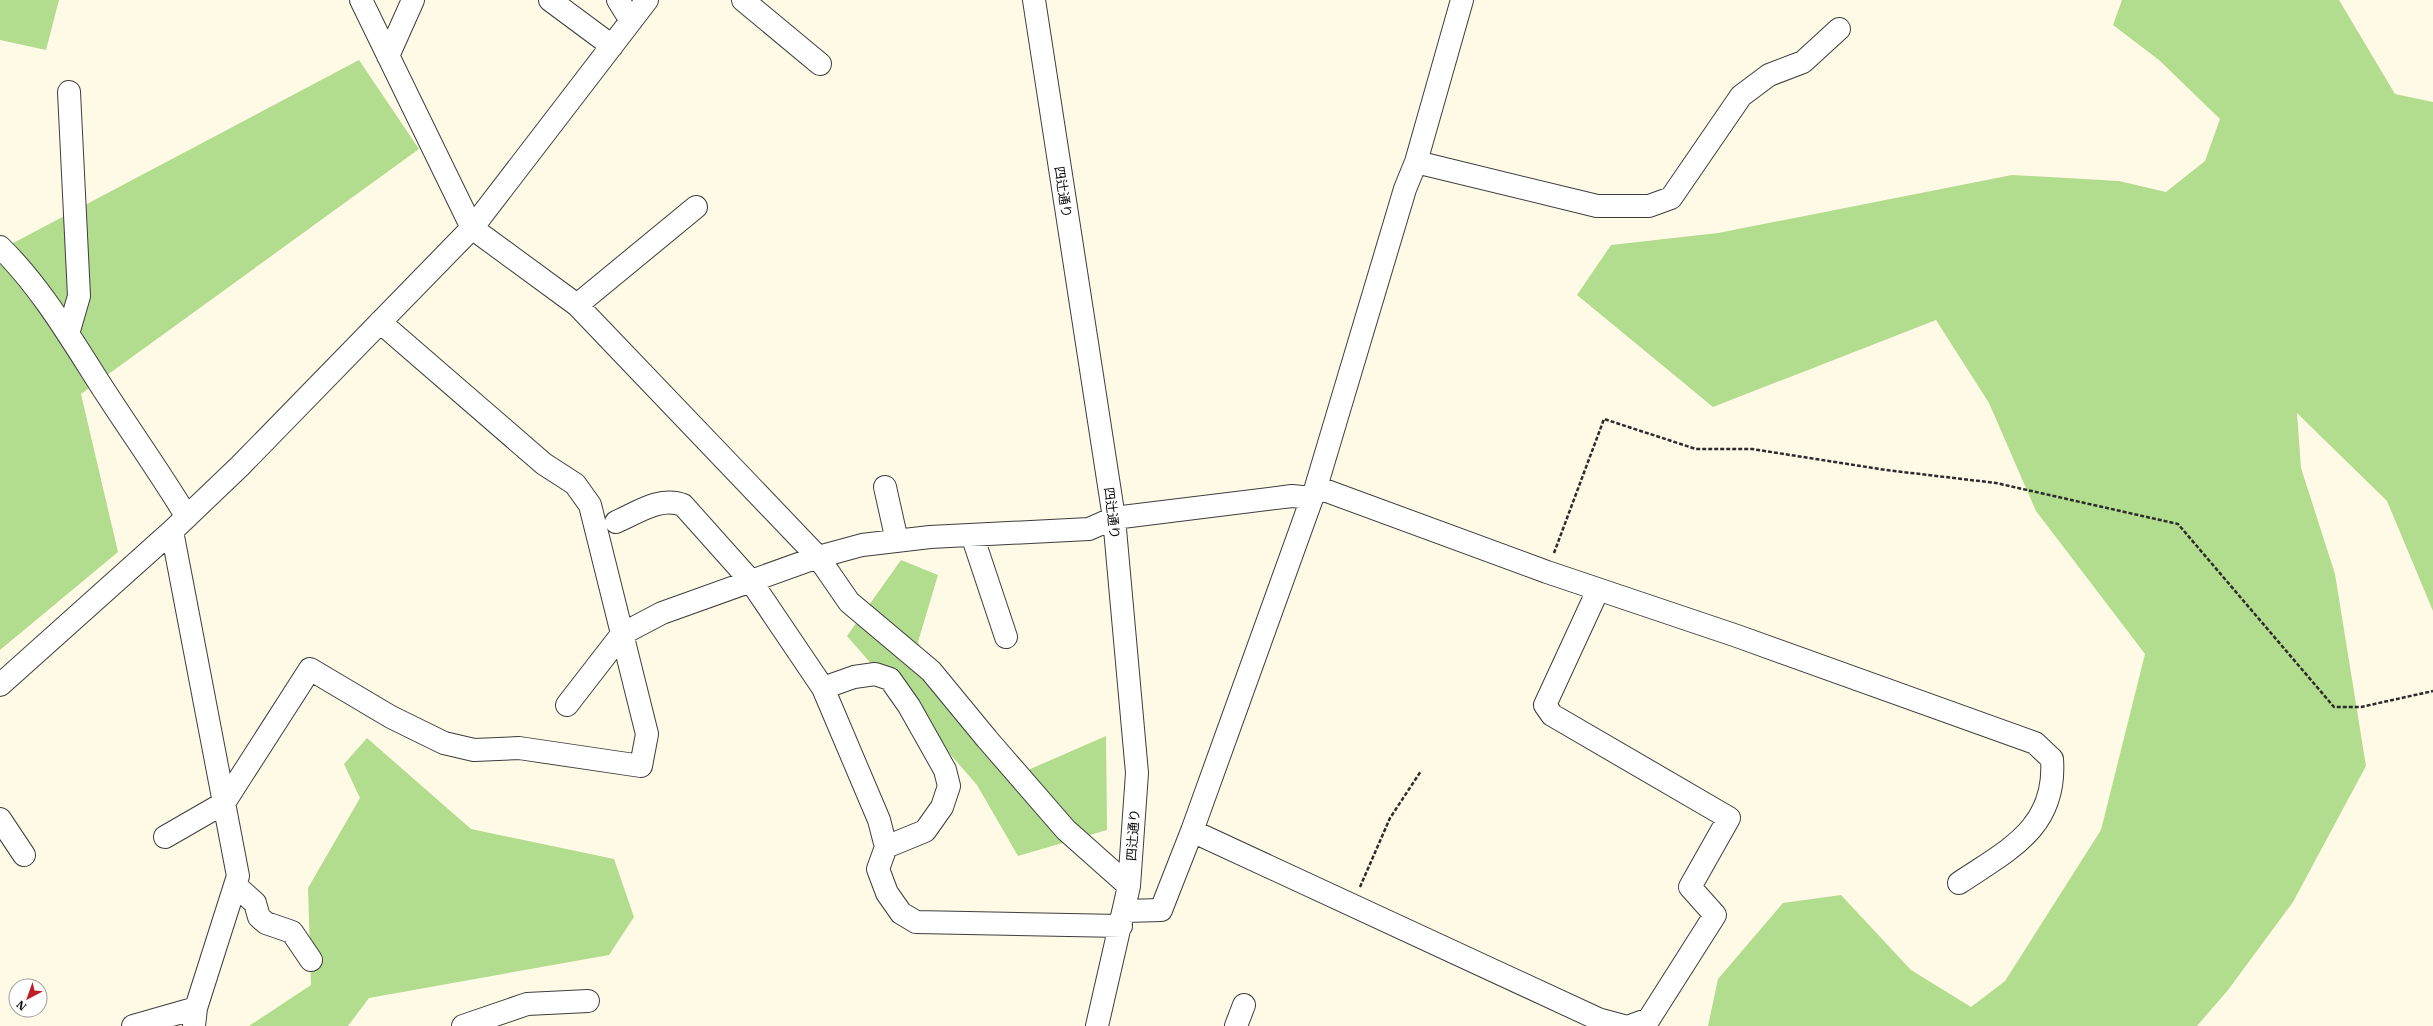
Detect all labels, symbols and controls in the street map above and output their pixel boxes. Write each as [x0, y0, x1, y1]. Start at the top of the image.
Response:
street label: 四辻通り [1051, 165, 1075, 219]
street label: 四辻通り [1100, 486, 1124, 540]
street label: 四辻通り [1123, 808, 1143, 862]
north arrow [8, 978, 48, 1018]
text: N [13, 997, 29, 1014]

